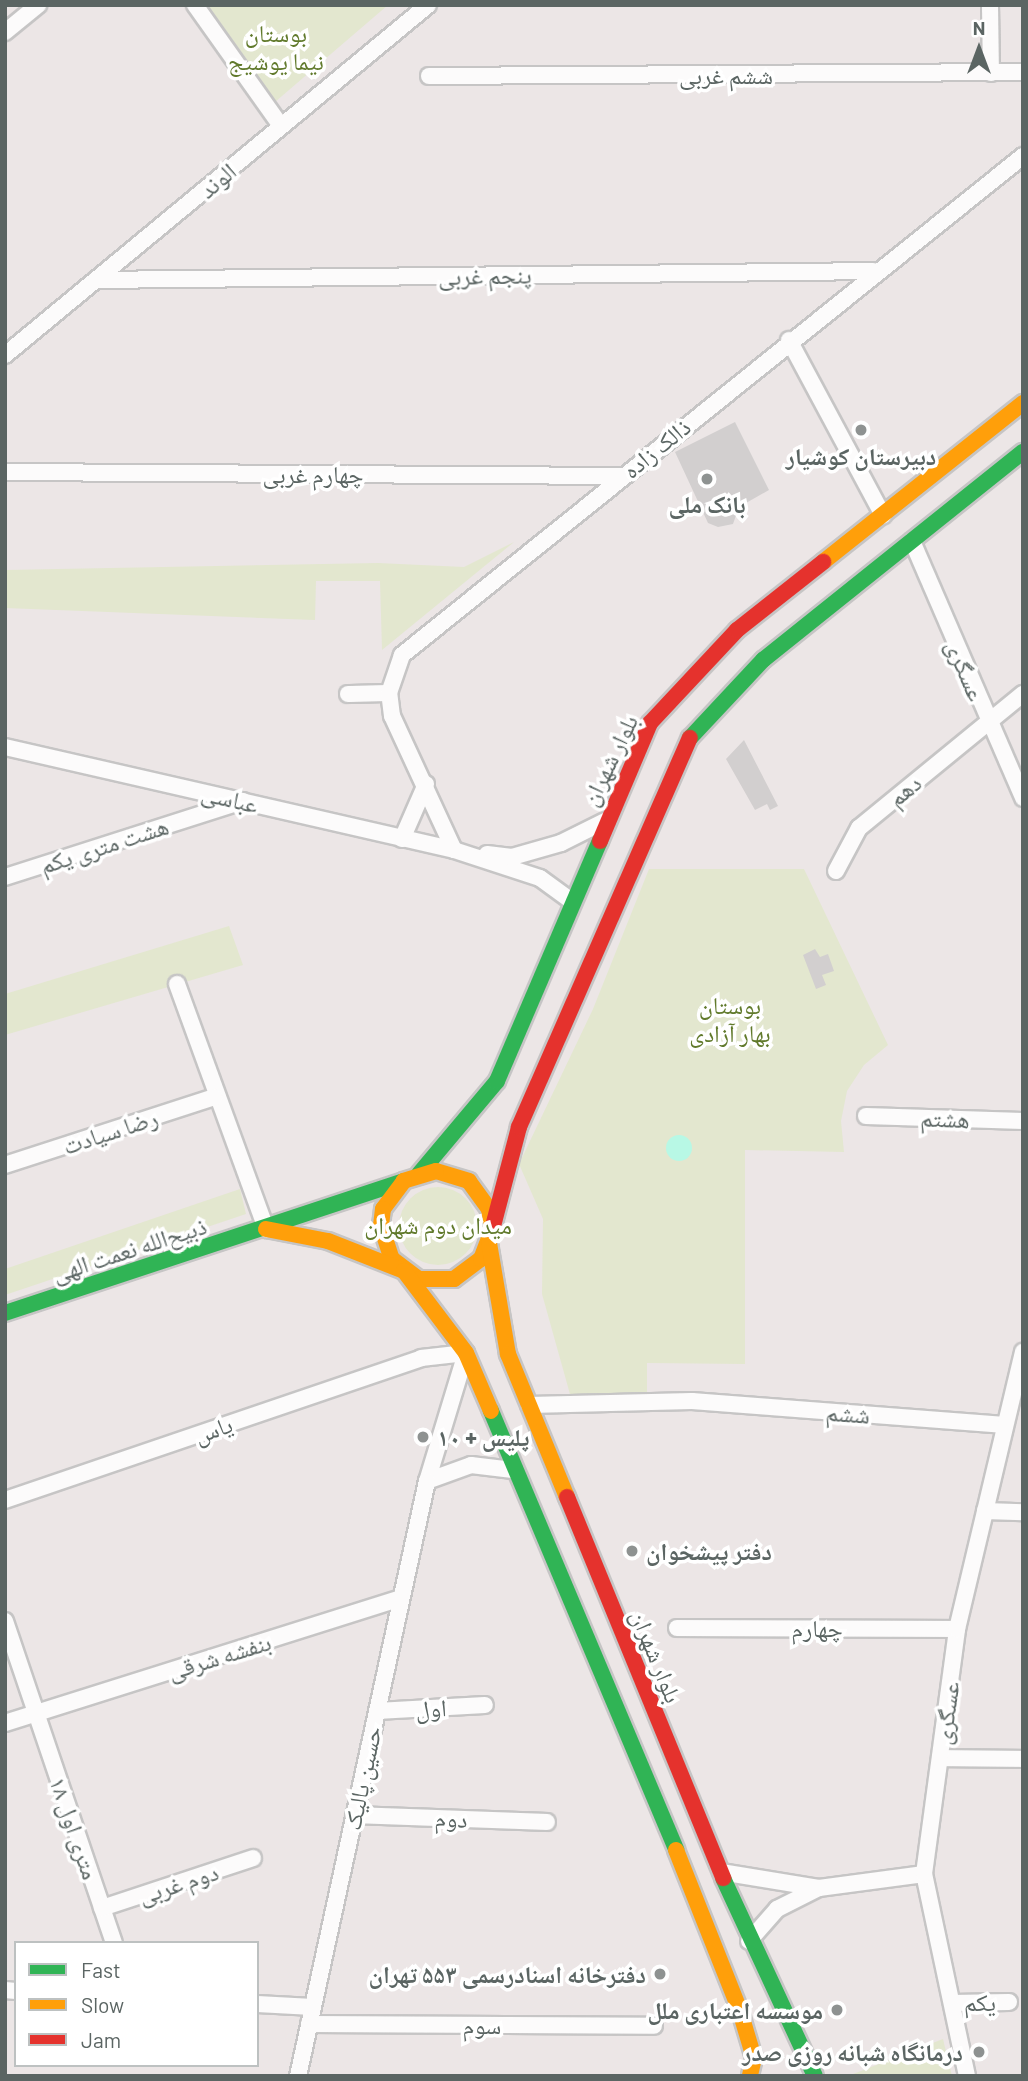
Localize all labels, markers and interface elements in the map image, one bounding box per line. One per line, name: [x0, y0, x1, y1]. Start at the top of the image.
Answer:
north arrow: [944, 14, 1014, 84]
text: N: [973, 16, 985, 39]
park label: بوستان نیما یوشیج: [228, 19, 324, 75]
street label: ششم غربی: [679, 61, 773, 89]
street label: الوند: [192, 156, 242, 204]
street label: پنجم غربی: [438, 260, 532, 290]
street label: ذالک زاده: [616, 412, 696, 484]
marker: دبیرستان کوشیار: [853, 422, 869, 438]
place label: دبیرستان کوشیار: [786, 442, 936, 470]
street label: چهارم غربی: [262, 460, 364, 488]
marker: بانک ملی: [699, 471, 715, 487]
place label: بانک ملی: [668, 490, 746, 518]
street label: عسگری: [940, 635, 992, 705]
street label: بلوار شهران: [575, 710, 643, 810]
street label: دهم: [881, 768, 927, 812]
street label: عباسی: [199, 778, 261, 818]
street label: هشت متری یکم: [36, 811, 172, 879]
park label: بوستان بهار آزادی: [689, 991, 771, 1047]
street label: رضا سیادت: [59, 1102, 161, 1160]
street label: هشتم: [920, 1103, 970, 1133]
street label: ذبیح‌الله نعمت الهی: [48, 1210, 210, 1288]
park label: میدان دوم شهران: [364, 1211, 512, 1239]
street label: ششم: [825, 1397, 871, 1429]
street label: یاس: [190, 1409, 236, 1449]
place label: پلیس + ۱۰: [437, 1423, 529, 1451]
marker: پلیس + ۱۰: [415, 1429, 431, 1445]
place label: دفتر پیشخوان: [646, 1537, 772, 1565]
marker: دفتر پیشخوان: [624, 1543, 640, 1559]
street label: بلوار شهران: [625, 1605, 689, 1707]
street label: چهارم: [791, 1614, 843, 1642]
street label: بنفشه شرقی: [164, 1627, 274, 1685]
street label: عسگری: [927, 1680, 965, 1746]
street label: اول: [414, 1693, 448, 1723]
street label: حسین پالیک: [337, 1724, 387, 1832]
street label: ۱۸ متری اول: [44, 1773, 106, 1883]
street label: دوم: [434, 1803, 468, 1833]
street label: دوم غربی: [134, 1857, 222, 1909]
legend: [14, 1941, 259, 2067]
text: Fast: [81, 1957, 121, 1982]
place label: دفترخانه اسنادرسمی ۵۵۳ تهران: [369, 1960, 646, 1988]
marker: دفترخانه اسنادرسمی ۵۵۳ تهران: [652, 1966, 668, 1982]
street label: یکم: [964, 1988, 996, 2016]
text: Slow: [81, 1992, 124, 2017]
place label: موسسه اعتباری ملل: [647, 1996, 823, 2024]
marker: موسسه اعتباری ملل: [829, 2002, 845, 2018]
street label: سوم: [463, 2011, 501, 2039]
text: Jam: [81, 2027, 121, 2052]
place label: درمانگاه شبانه روزی صدر: [742, 2038, 963, 2066]
marker: درمانگاه شبانه روزی صدر: [969, 2042, 989, 2062]

